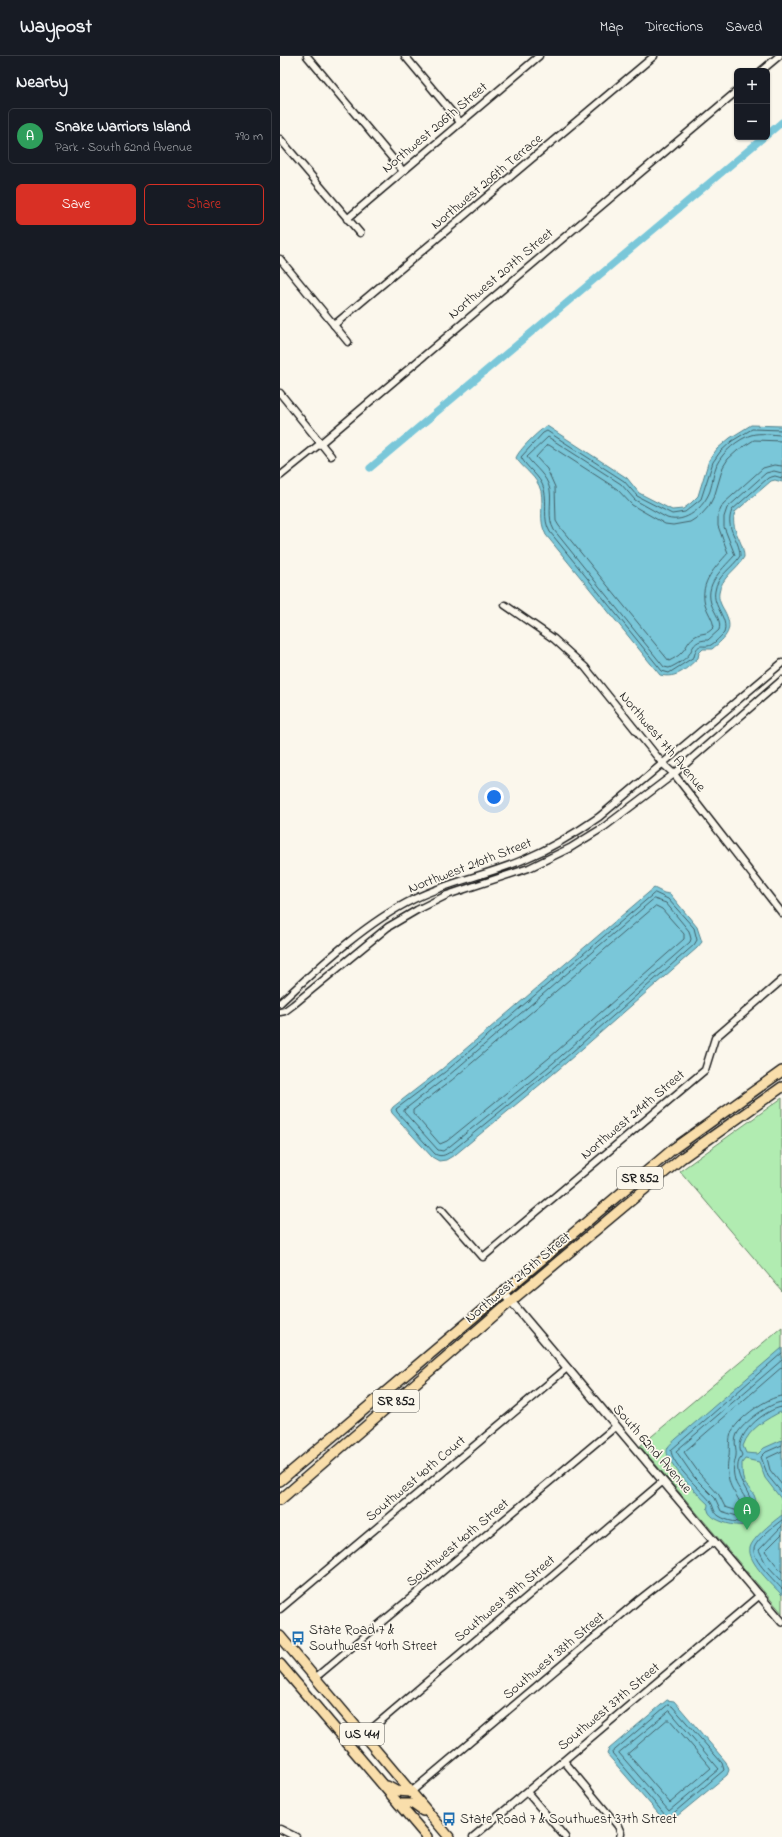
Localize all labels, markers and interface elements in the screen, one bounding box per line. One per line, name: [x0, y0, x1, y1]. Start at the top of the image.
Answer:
text: Waypost: [20, 14, 92, 41]
text: Map: [600, 17, 623, 38]
text: Directions: [645, 17, 703, 38]
text: Saved: [725, 17, 762, 38]
map controls: [734, 68, 770, 140]
button: +: [734, 68, 770, 104]
text: Nearby: [16, 70, 68, 95]
street label: Northwest 206th Street: [377, 77, 493, 179]
button: −: [734, 104, 770, 140]
text: Snake Warriors Island: [55, 116, 190, 138]
text: A: [26, 127, 34, 146]
text: 790 m: [235, 127, 263, 146]
street label: Northwest 206th Terrace: [427, 128, 548, 235]
text: Park · South 62nd Avenue: [55, 138, 192, 157]
button: Save: [16, 184, 136, 225]
button: Share: [144, 184, 264, 225]
street label: Northwest 207th Street: [444, 223, 559, 325]
street label: Northwest 7th Avenue: [614, 687, 711, 797]
your location: [484, 787, 504, 807]
street label: Northwest 210th Street: [405, 833, 535, 899]
street label: Northwest 214th Street: [576, 1065, 690, 1165]
road number: SR 852: [617, 1167, 663, 1189]
street label: Northwest 215th Street: [460, 1227, 576, 1329]
road number: SR 852: [373, 1390, 419, 1412]
street label: South 62nd Avenue: [607, 1400, 697, 1499]
street label: Southwest 40th Court: [361, 1431, 471, 1527]
street label: Southwest 40th Street: [402, 1494, 514, 1592]
pin: A: [734, 1497, 760, 1530]
street label: Southwest 39th Street: [450, 1550, 560, 1648]
street label: Southwest 38th Street: [498, 1607, 610, 1705]
place label: State Road 7 & Southwest 40th Street: [309, 1620, 438, 1657]
bus stop icon: State Road 7 & Southwest 40th Street: [290, 1630, 306, 1646]
street label: Southwest 37th Street: [553, 1658, 665, 1756]
road number: US 441: [340, 1723, 384, 1745]
place label: State Road 7 & Southwest 37th Street: [460, 1809, 677, 1830]
bus stop icon: State Road 7 & Southwest 37th Street: [441, 1811, 457, 1827]

